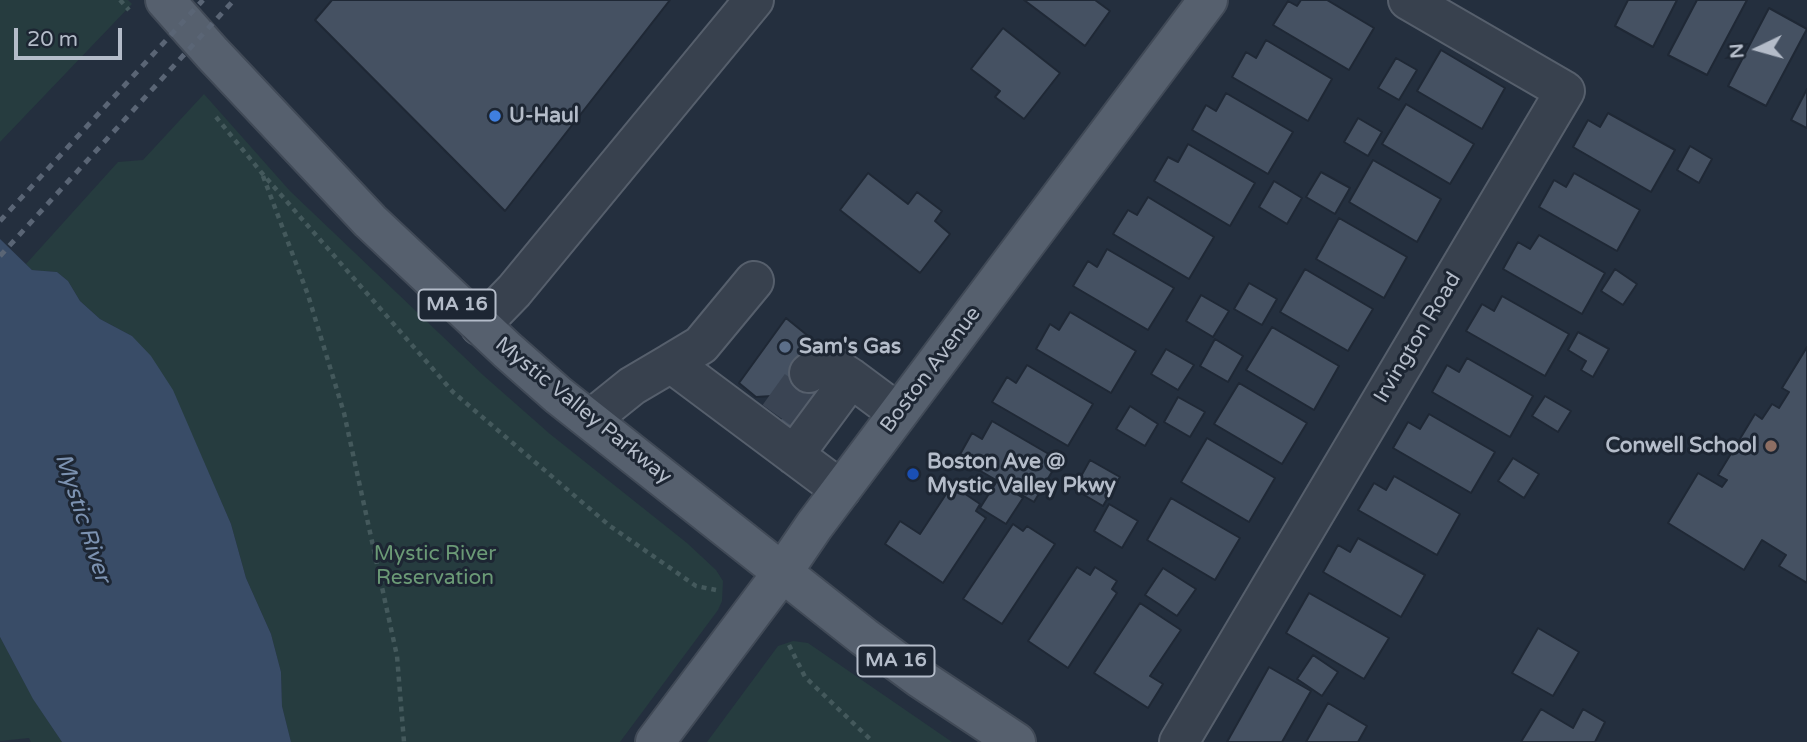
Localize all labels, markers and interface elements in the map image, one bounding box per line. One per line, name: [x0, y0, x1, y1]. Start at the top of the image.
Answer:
scale bar: [18, 14, 126, 58]
north arrow: [1723, 14, 1793, 84]
text: 20 m: [27, 27, 78, 52]
text: N: [1725, 42, 1749, 59]
place label: U-Haul: [509, 103, 579, 129]
marker: U-Haul: [487, 108, 503, 124]
street label: Irvington Road: [1369, 268, 1467, 408]
road number: MA 16: [419, 290, 496, 320]
street label: Boston Avenue: [875, 302, 987, 438]
street label: Mystic Valley Parkway: [490, 332, 676, 490]
place label: Sam's Gas: [799, 334, 901, 360]
marker: Sam's Gas: [777, 339, 793, 355]
place label: Conwell School: [1605, 433, 1757, 459]
marker: Conwell School: [1763, 438, 1779, 454]
place label: Boston Ave @ Mystic Valley Pkwy: [927, 449, 1116, 499]
water label: Mystic River: [48, 450, 116, 586]
marker: Boston Ave @ Mystic Valley Pkwy: [905, 466, 921, 482]
park label: Mystic River Reservation: [374, 541, 496, 591]
road number: MA 16: [858, 646, 934, 676]

